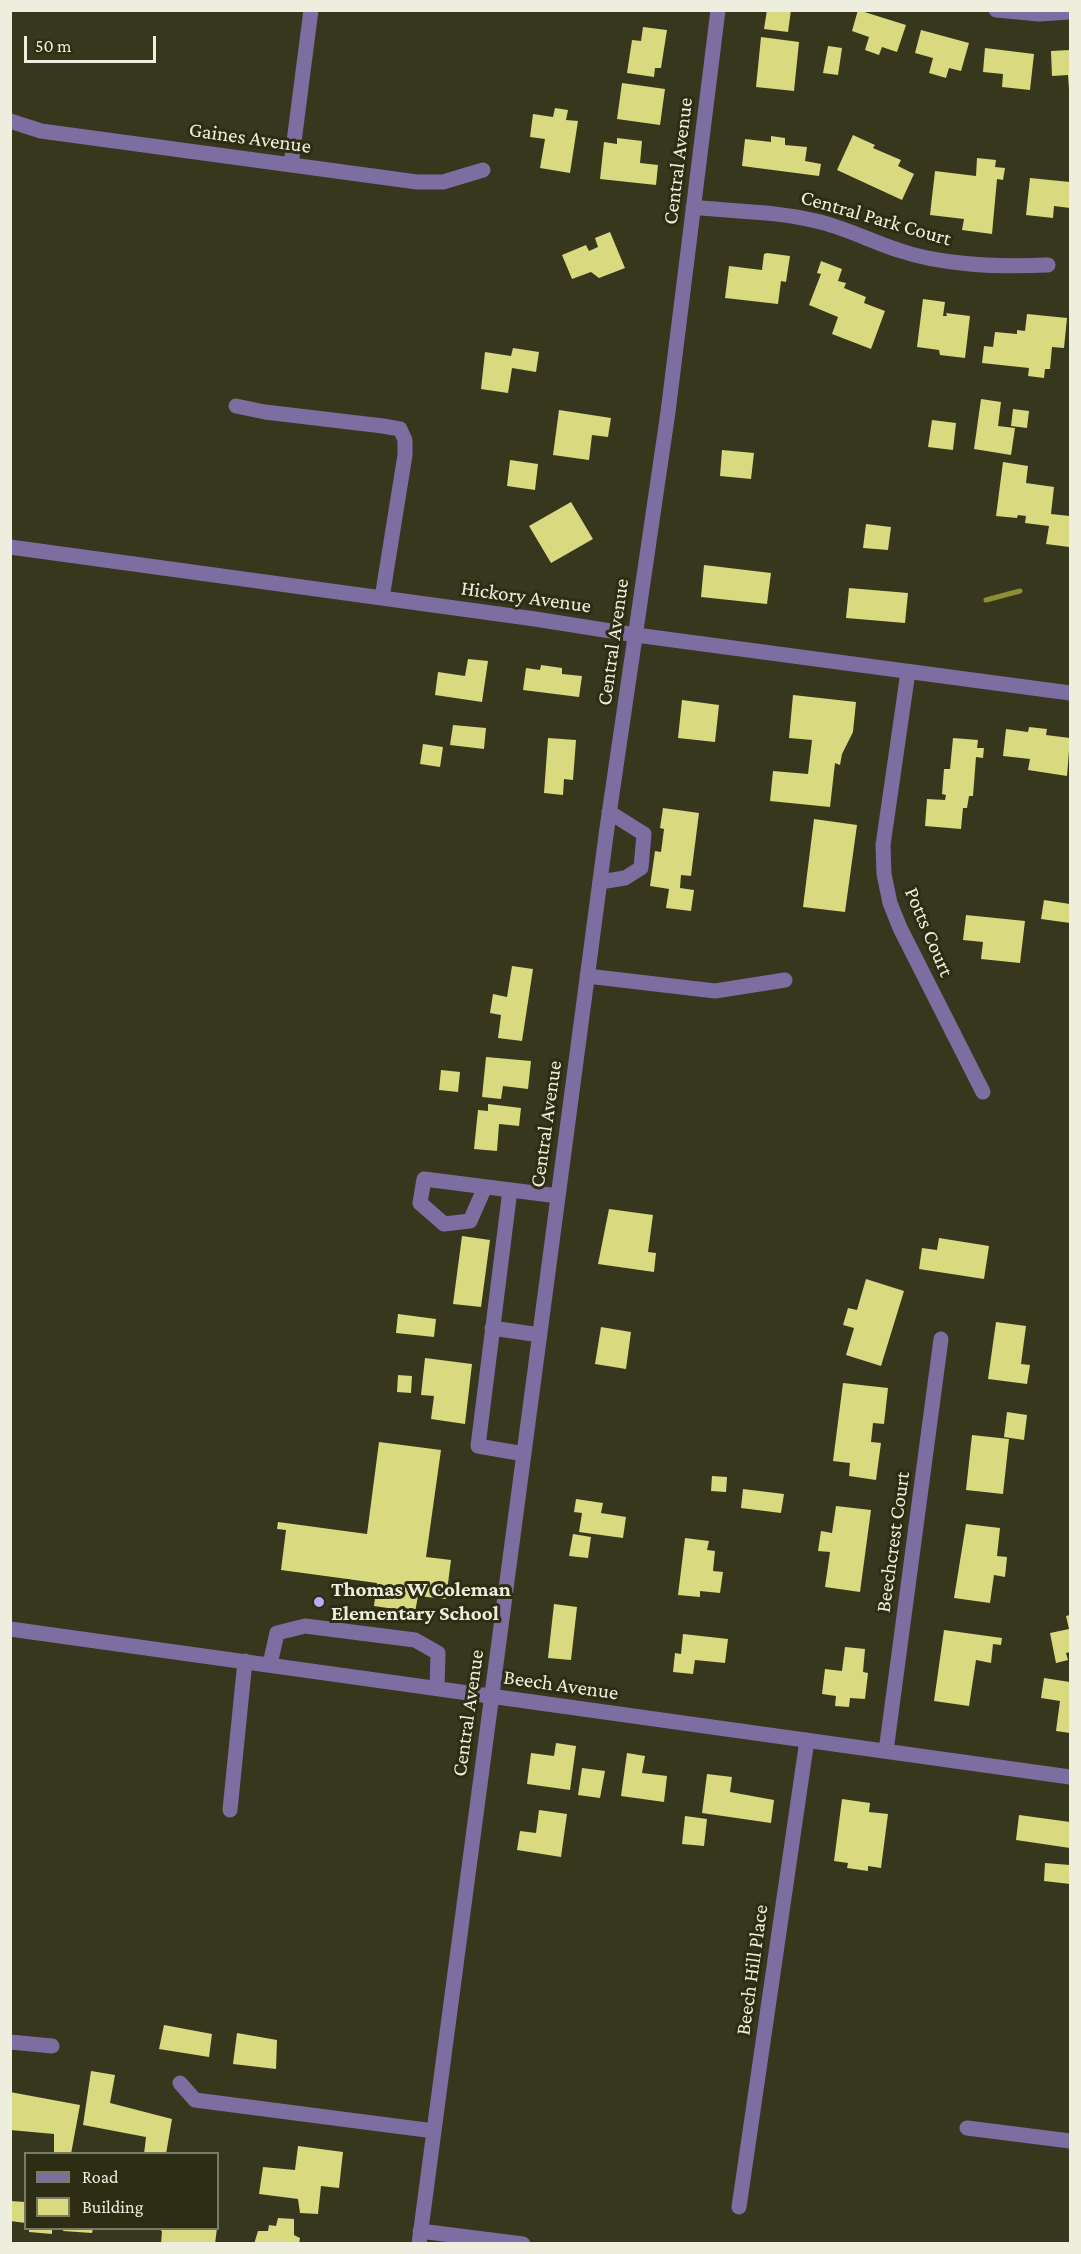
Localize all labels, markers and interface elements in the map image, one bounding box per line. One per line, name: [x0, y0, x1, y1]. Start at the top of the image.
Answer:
scale bar: [27, 24, 159, 62]
text: 50 m: [35, 36, 72, 56]
street label: Central Avenue: [658, 96, 698, 226]
street label: Gaines Avenue: [187, 117, 313, 159]
street label: Central Park Court: [798, 184, 954, 252]
street label: Hickory Avenue: [459, 575, 593, 619]
street label: Central Avenue: [592, 577, 634, 707]
street label: Potts Court: [899, 883, 959, 981]
street label: Central Avenue: [525, 1059, 567, 1189]
street label: Beechcrest Court: [871, 1470, 915, 1614]
place label: Thomas W Coleman Elementary School: [331, 1577, 511, 1627]
marker: Thomas W Coleman Elementary School: [312, 1595, 326, 1609]
street label: Central Avenue: [447, 1648, 489, 1778]
street label: Beech Avenue: [502, 1664, 620, 1706]
street label: Beech Hill Place: [730, 1903, 774, 2037]
legend: [24, 2152, 219, 2230]
text: Road: [82, 2167, 119, 2187]
text: Building: [82, 2197, 143, 2217]

